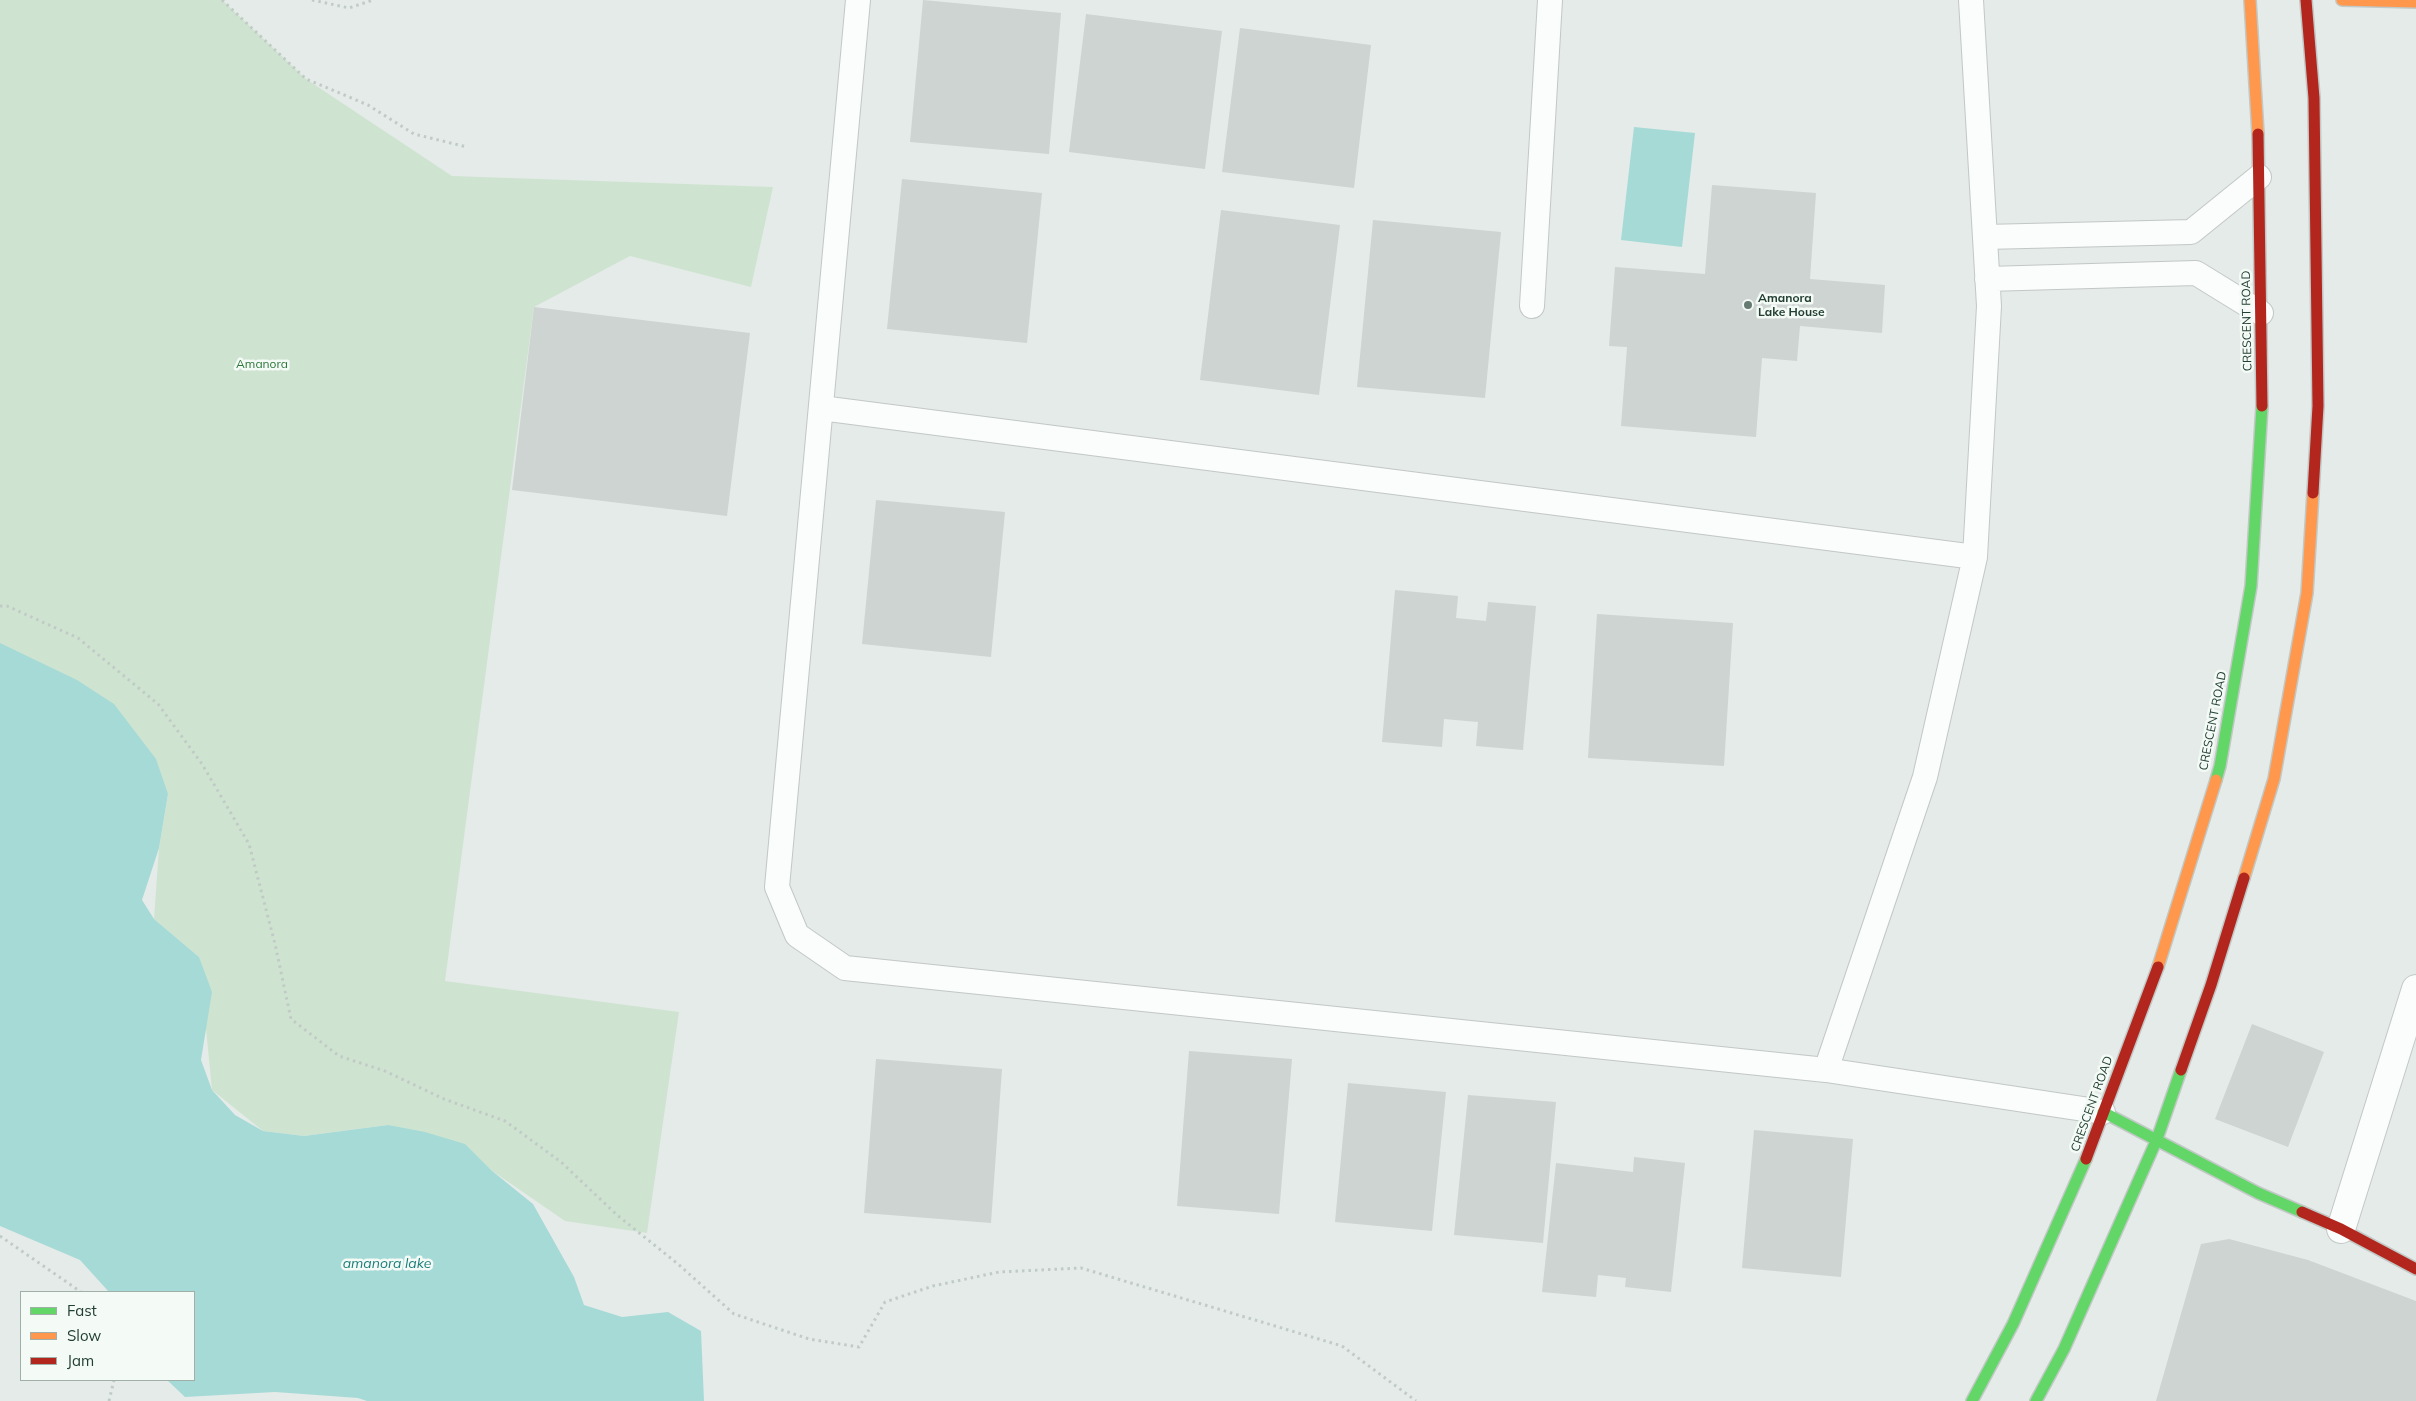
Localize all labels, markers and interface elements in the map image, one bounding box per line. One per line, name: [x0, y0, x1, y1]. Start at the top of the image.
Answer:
street label: CRESCENT ROAD: [2239, 271, 2255, 371]
place label: Amanora Lake House: [1758, 291, 1825, 319]
marker: Amanora Lake House: [1742, 299, 1754, 311]
park label: Amanora: [236, 357, 288, 371]
street label: CRESCENT ROAD: [2196, 670, 2230, 772]
street label: CRESCENT ROAD: [2068, 1054, 2116, 1154]
water label: amanora lake: [343, 1256, 431, 1272]
legend: [20, 1291, 195, 1381]
text: Fast: [67, 1301, 97, 1320]
text: Slow: [67, 1326, 101, 1345]
text: Jam: [67, 1351, 94, 1370]

